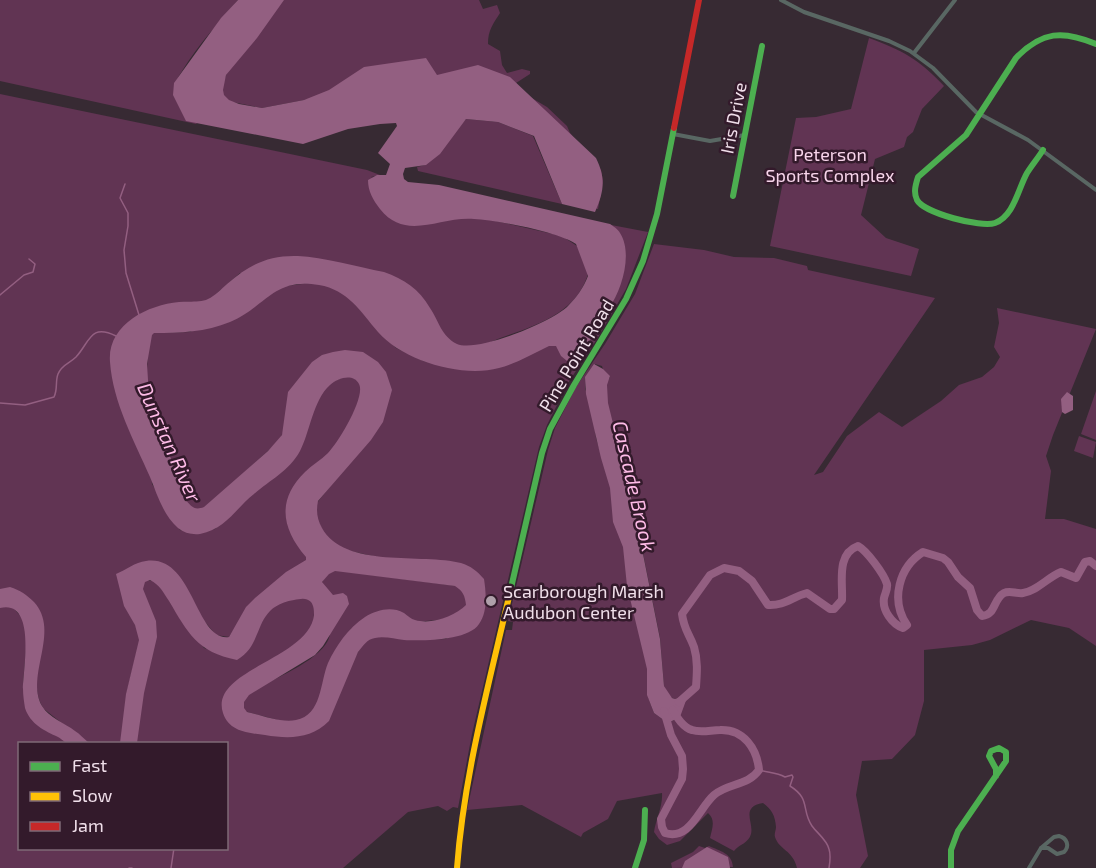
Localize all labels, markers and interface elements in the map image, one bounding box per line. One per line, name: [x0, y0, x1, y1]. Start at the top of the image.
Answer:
street label: Iris Drive: [715, 80, 751, 156]
park label: Peterson Sports Complex: [765, 143, 895, 186]
street label: Pine Point Road: [534, 295, 618, 415]
water label: Dunstan River: [133, 379, 207, 506]
water label: Cascade Brook: [608, 418, 662, 554]
place label: Scarborough Marsh Audubon Center: [503, 580, 664, 623]
marker: Scarborough Marsh Audubon Center: [484, 594, 498, 608]
legend: [18, 742, 228, 850]
text: Fast: [72, 754, 107, 776]
text: Slow: [72, 784, 113, 806]
text: Jam: [72, 814, 104, 836]

